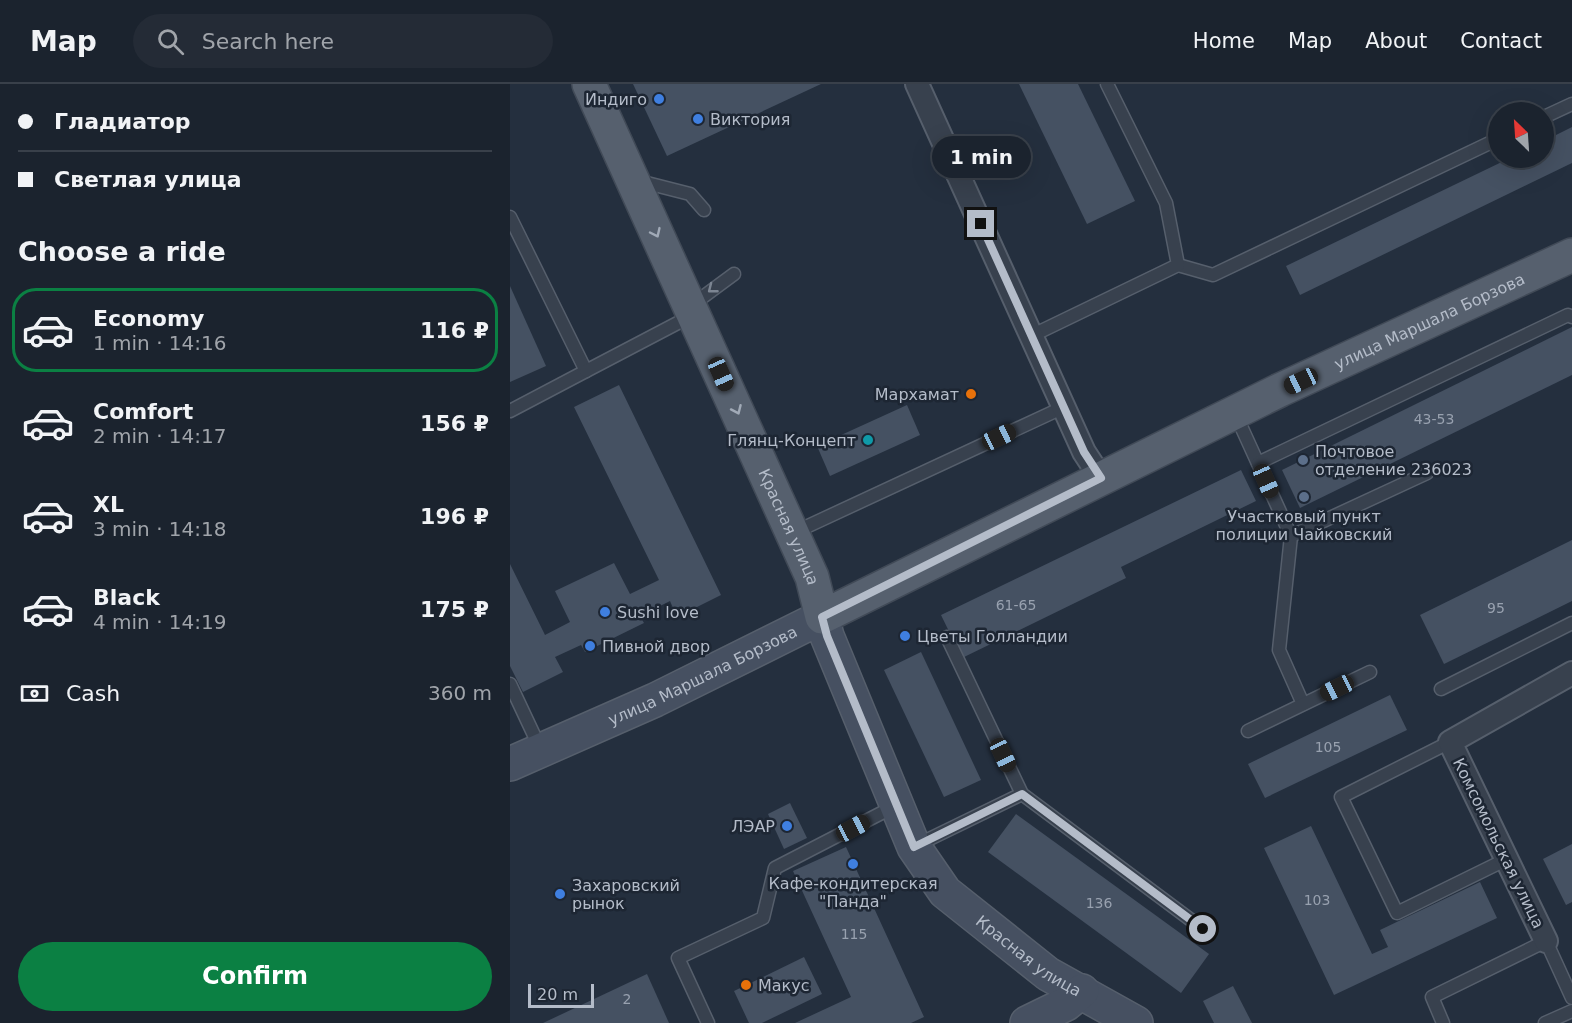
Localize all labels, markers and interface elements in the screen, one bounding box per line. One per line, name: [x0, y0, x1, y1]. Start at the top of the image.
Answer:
search box: [133, 14, 553, 68]
text: Map: [30, 25, 97, 58]
icon: search: [154, 25, 187, 58]
text: Search here: [202, 29, 334, 54]
text: Home: [1193, 29, 1255, 53]
text: Map: [1288, 29, 1332, 53]
text: About: [1365, 29, 1427, 53]
text: Contact: [1460, 29, 1542, 53]
place label: Индиго: [585, 90, 647, 109]
marker: Индиго: [652, 92, 666, 106]
north arrow: [1488, 102, 1554, 168]
map controls: [1488, 102, 1554, 168]
text: Гладиатор: [54, 109, 191, 134]
place label: Виктория: [710, 110, 790, 129]
marker: Виктория: [691, 112, 705, 126]
callout: 1 min: [932, 137, 1030, 179]
text: 1 min: [950, 145, 1013, 169]
text: Светлая улица: [54, 167, 242, 192]
route end: [967, 210, 994, 237]
one-way arrow: [649, 226, 661, 237]
text: Choose a ride: [18, 236, 226, 267]
street label: улица Маршала Борзова: [1331, 269, 1528, 374]
one-way arrow: [708, 282, 719, 293]
icon: car: [21, 303, 75, 357]
text: Economy: [93, 306, 204, 331]
text: 116 ₽: [420, 318, 489, 343]
text: 1 min · 14:16: [93, 331, 227, 355]
car: [705, 354, 737, 394]
car: [1281, 365, 1321, 397]
place label: Мархамат: [875, 385, 959, 404]
marker: Мархамат: [964, 387, 978, 401]
icon: car: [21, 396, 75, 450]
text: Comfort: [93, 399, 193, 424]
one-way arrow: [730, 404, 742, 415]
text: 156 ₽: [420, 411, 489, 436]
house number: 43-53: [1414, 411, 1454, 427]
car: [979, 421, 1019, 453]
text: 2 min · 14:17: [93, 424, 227, 448]
place label: Глянц-Концепт: [727, 431, 856, 450]
marker: Глянц-Концепт: [861, 433, 875, 447]
place label: Почтовое отделение 236023: [1315, 442, 1472, 479]
marker: Почтовое отделение 236023: [1296, 453, 1310, 467]
car: [1250, 461, 1282, 501]
street label: Красная улица: [754, 466, 823, 587]
icon: car: [21, 489, 75, 543]
marker: Участковый пункт полиции Чайковский: [1297, 490, 1311, 504]
text: XL: [93, 492, 124, 517]
text: 196 ₽: [420, 504, 489, 529]
place label: Участковый пункт полиции Чайковский: [1216, 507, 1392, 544]
text: 3 min · 14:18: [93, 517, 227, 541]
icon: car: [21, 582, 75, 636]
text: Black: [93, 585, 160, 610]
text: 175 ₽: [420, 597, 489, 622]
house number: 61-65: [996, 597, 1036, 613]
house number: 95: [1487, 600, 1505, 616]
place label: Sushi love: [617, 603, 699, 622]
marker: Sushi love: [598, 605, 612, 619]
text: 4 min · 14:19: [93, 610, 227, 634]
street label: улица Маршала Борзова: [605, 622, 800, 729]
place label: Цветы Голландии: [917, 627, 1068, 646]
marker: Цветы Голландии: [898, 629, 912, 643]
place label: Пивной двор: [602, 637, 710, 656]
marker: Пивной двор: [583, 639, 597, 653]
car: [1317, 672, 1357, 704]
icon: cash: [18, 677, 51, 710]
text: Cash: [66, 681, 120, 706]
text: 360 m: [428, 681, 492, 705]
car: [987, 735, 1019, 775]
house number: 105: [1315, 739, 1341, 755]
street label: Комсомольская улица: [1449, 755, 1548, 931]
car: [833, 812, 873, 844]
place label: ЛЭАР: [731, 817, 775, 836]
marker: ЛЭАР: [780, 819, 794, 833]
marker: Кафе-кондитерская "Панда": [846, 857, 860, 871]
place label: Кафе-кондитерская "Панда": [768, 874, 938, 911]
place label: Захаровский рынок: [572, 876, 680, 913]
marker: Захаровский рынок: [553, 887, 567, 901]
house number: 103: [1304, 892, 1330, 908]
house number: 136: [1086, 895, 1112, 911]
street label: Красная улица: [972, 911, 1085, 1001]
route start: [1189, 915, 1216, 942]
house number: 115: [841, 926, 867, 942]
button: Confirm: [18, 942, 492, 1011]
place label: Макус: [758, 976, 810, 995]
marker: Макус: [739, 978, 753, 992]
scale bar: [528, 981, 594, 1008]
text: 20 m: [537, 985, 578, 1004]
house number: 2: [623, 991, 631, 1007]

